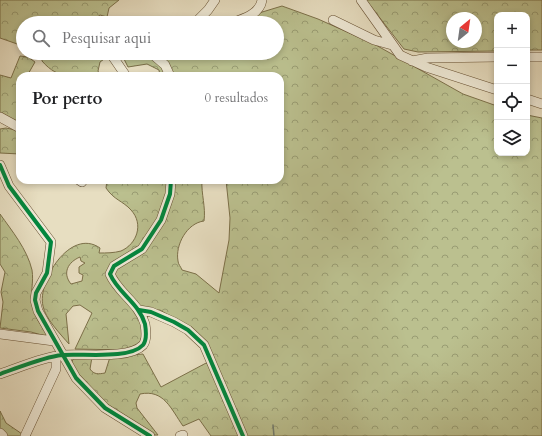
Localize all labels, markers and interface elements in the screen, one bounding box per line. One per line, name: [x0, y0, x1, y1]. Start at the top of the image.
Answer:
north arrow: [446, 12, 482, 48]
map controls: [494, 12, 530, 156]
button: +: [494, 12, 530, 48]
search box: [16, 16, 284, 60]
icon: search: [30, 27, 52, 49]
text: Pesquisar aqui: [62, 28, 151, 48]
button: −: [494, 48, 530, 84]
button: locate: [494, 84, 530, 120]
text: Por perto: [32, 87, 102, 110]
text: 0 resultados: [204, 89, 268, 107]
button: layers: [494, 120, 530, 156]

